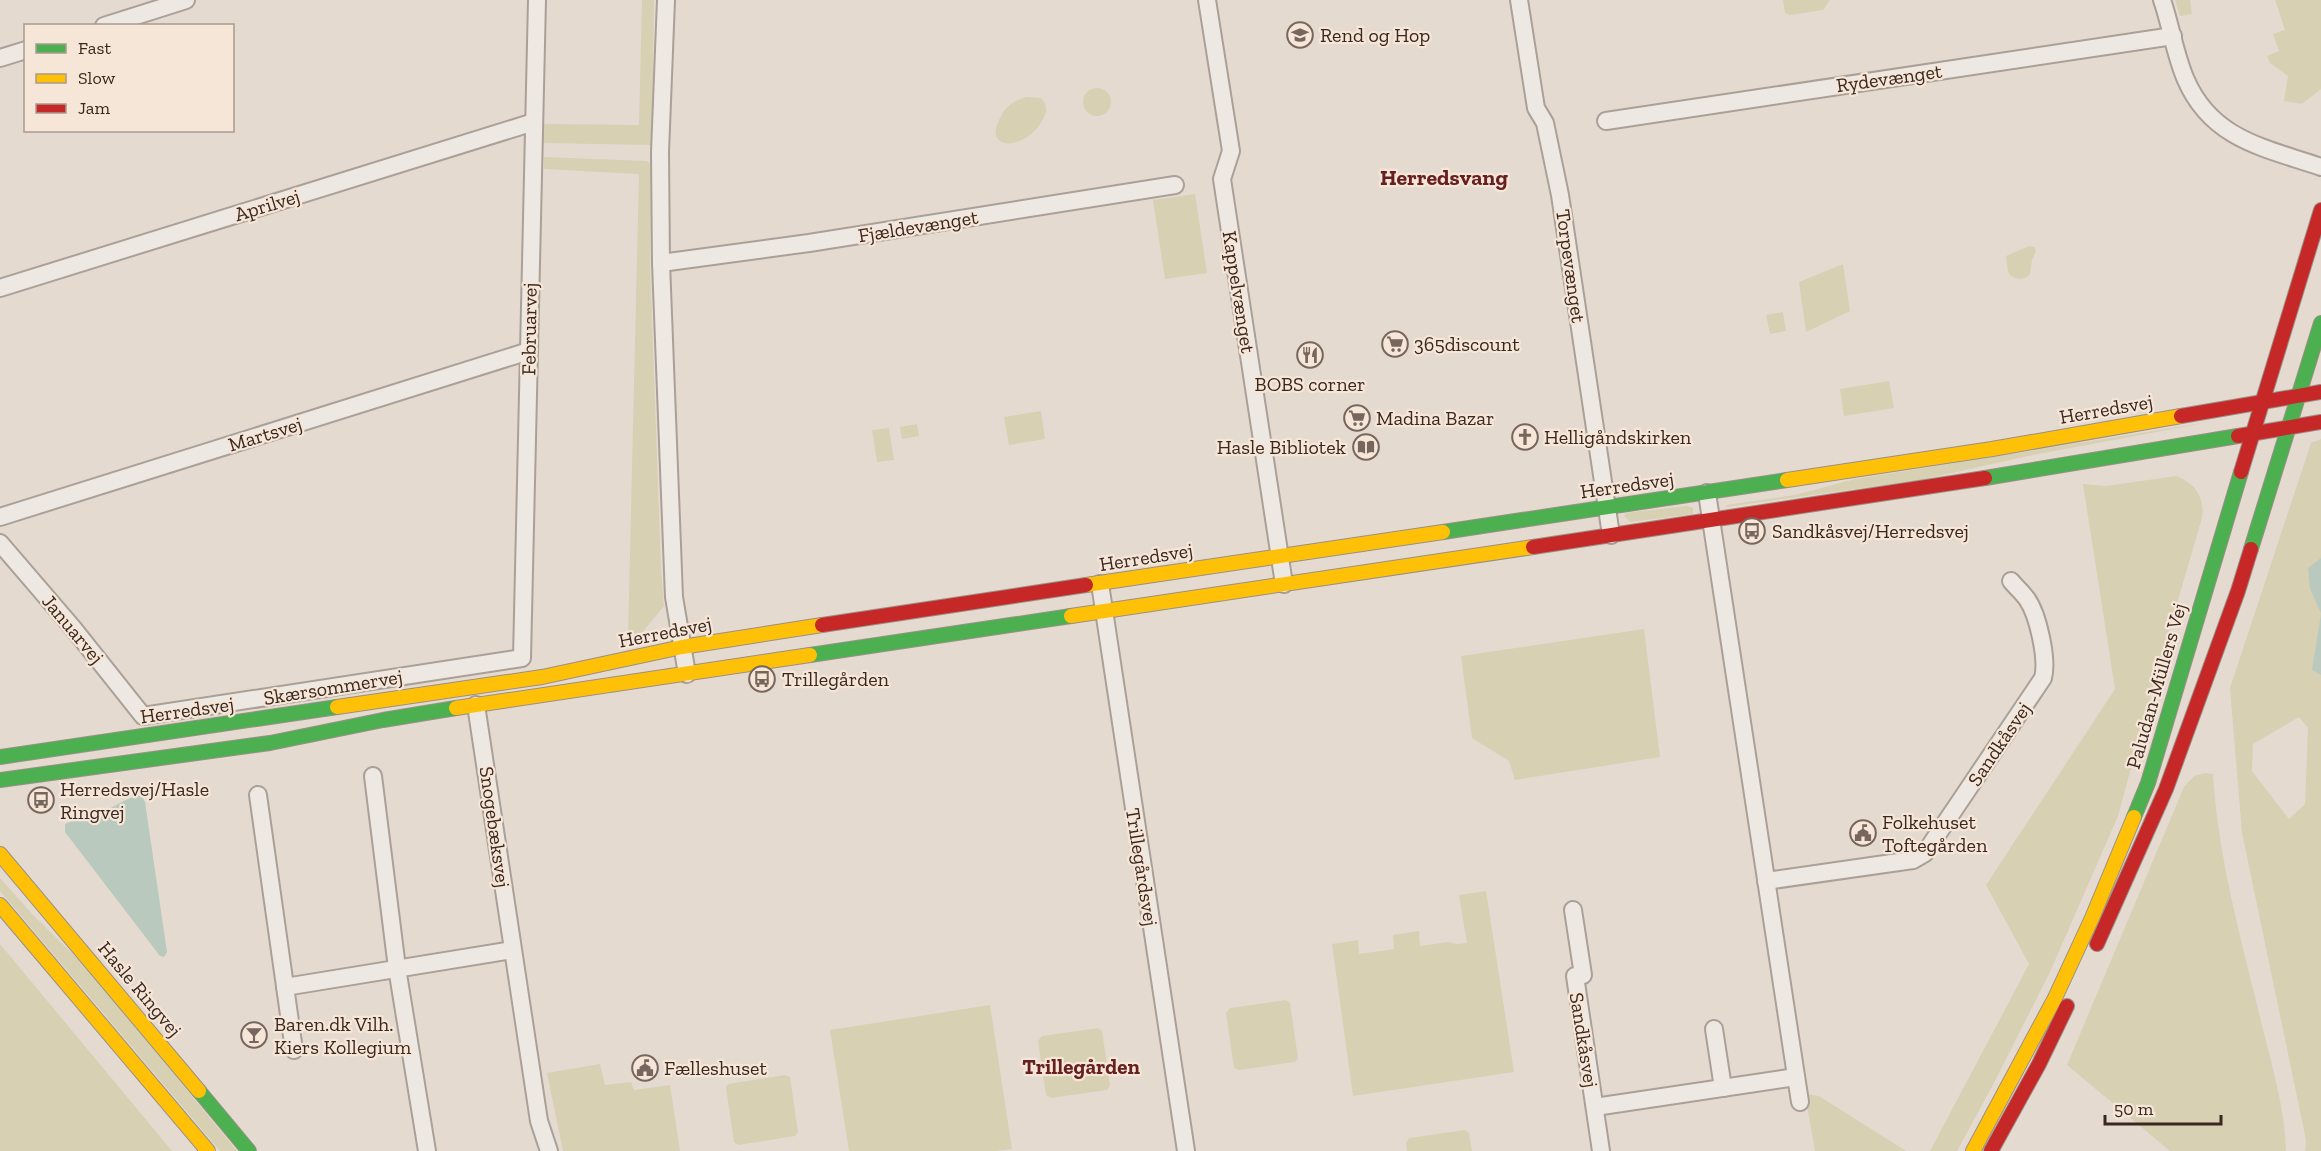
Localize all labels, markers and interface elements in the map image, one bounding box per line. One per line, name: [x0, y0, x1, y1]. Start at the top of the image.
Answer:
school or university icon: Rend og Hop: [1285, 20, 1315, 50]
place label: Rend og Hop: [1320, 23, 1430, 47]
legend: [24, 24, 234, 132]
text: Fast: [78, 37, 111, 59]
street label: Rydevænget: [1835, 59, 1944, 97]
text: Slow: [78, 67, 115, 89]
text: Jam: [78, 97, 110, 119]
district label: Herredsvang: [1380, 164, 1508, 191]
street label: Aprilvej: [231, 184, 303, 226]
street label: Fjældevænget: [856, 205, 980, 247]
street label: Torpevænget: [1551, 208, 1591, 325]
street label: Kappelvænget: [1217, 229, 1261, 355]
street label: Februarvej: [516, 282, 542, 376]
supermarket icon: 365discount: [1380, 329, 1410, 359]
place label: 365discount: [1414, 332, 1520, 356]
restaurant icon: BOBS corner: [1295, 340, 1325, 370]
place label: BOBS corner: [1255, 372, 1365, 396]
street label: Herredsvej: [2057, 389, 2155, 429]
supermarket icon: Madina Bazar: [1342, 403, 1372, 433]
place label: Madina Bazar: [1376, 406, 1494, 430]
street label: Martsvej: [225, 411, 305, 457]
church icon: Helligåndskirken: [1510, 422, 1540, 452]
place label: Helligåndskirken: [1544, 425, 1692, 449]
library icon: Hasle Bibliotek: [1351, 432, 1381, 462]
place label: Hasle Bibliotek: [1217, 435, 1347, 459]
street label: Herredsvej: [1579, 467, 1675, 503]
bus stop icon: Sandkåsvej/Herredsvej: [1737, 516, 1767, 546]
place label: Sandkåsvej/Herredsvej: [1772, 519, 1969, 543]
street label: Herredsvej: [1098, 538, 1194, 576]
street label: Januarvej: [37, 589, 109, 669]
street label: Paludan-Müllers Vej: [2121, 600, 2191, 772]
street label: Herredsvej: [616, 611, 714, 653]
street label: Skærsommervej: [262, 664, 404, 710]
bus stop icon: Trillegården: [747, 664, 777, 694]
place label: Trillegården: [782, 667, 890, 691]
street label: Herredsvej: [139, 692, 235, 728]
street label: Sandkåsvej: [1962, 698, 2036, 790]
street label: Snogebæksvej: [475, 765, 515, 889]
place label: Herredsvej/Hasle Ringvej: [60, 777, 209, 824]
bus stop icon: Herredsvej/Hasle Ringvej: [26, 785, 56, 815]
street label: Trillegårdsvej: [1121, 806, 1163, 928]
place label: Folkehuset Toftegården: [1882, 810, 1988, 857]
public building icon: Folkehuset Toftegården: [1848, 818, 1878, 848]
street label: Hasle Ringvej: [93, 936, 187, 1042]
street label: Sandkåsvej: [1565, 991, 1603, 1089]
place label: Baren.dk Vilh. Kiers Kollegium: [274, 1012, 412, 1059]
bar icon: Baren.dk Vilh. Kiers Kollegium: [239, 1020, 269, 1050]
public building icon: Fælleshuset: [630, 1053, 660, 1083]
district label: Trillegården: [1022, 1054, 1140, 1079]
place label: Fælleshuset: [664, 1056, 767, 1080]
scale bar: [2105, 1088, 2220, 1126]
text: 50 m: [2114, 1098, 2154, 1120]

